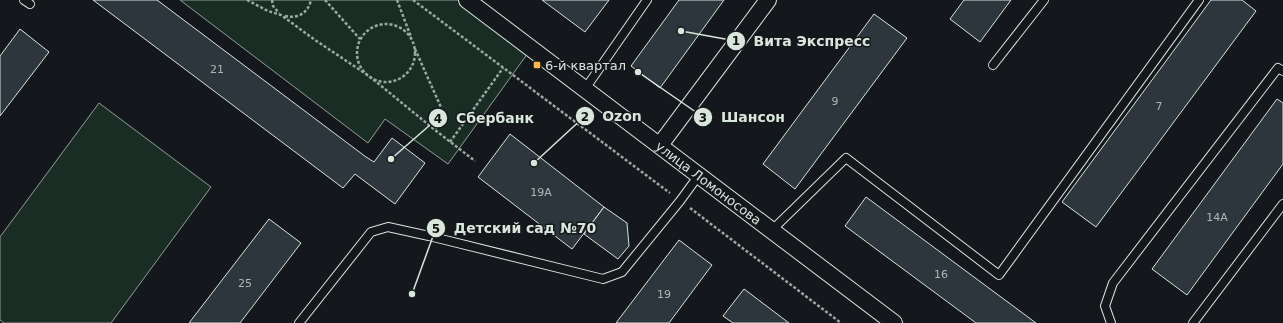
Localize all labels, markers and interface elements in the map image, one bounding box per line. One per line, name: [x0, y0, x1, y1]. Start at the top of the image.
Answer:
callout: Вита Экспресс: [726, 28, 878, 54]
text: Вита Экспресс: [754, 33, 870, 49]
text: 1: [732, 34, 740, 48]
place label: 6-й квартал: [545, 58, 626, 73]
marker: 6-й квартал: [532, 60, 542, 70]
house number: 21: [210, 63, 224, 76]
house number: 9: [832, 95, 839, 108]
house number: 7: [1156, 100, 1163, 113]
callout: Ozon: [575, 103, 650, 129]
callout: Шансон: [693, 104, 793, 130]
callout: Сбербанк: [428, 105, 542, 131]
text: Ozon: [602, 108, 642, 124]
text: Шансон: [721, 109, 785, 125]
text: Сбербанк: [456, 110, 534, 126]
text: 2: [581, 110, 589, 124]
text: 3: [699, 111, 707, 125]
text: 4: [434, 112, 442, 126]
street label: улица Ломоносова: [653, 138, 764, 227]
house number: 19А: [530, 186, 552, 199]
house number: 14А: [1206, 211, 1228, 224]
callout: Детский сад №70: [426, 215, 604, 241]
text: Детский сад №70: [454, 220, 597, 236]
text: 5: [432, 222, 440, 236]
house number: 16: [934, 268, 948, 281]
house number: 25: [238, 277, 252, 290]
house number: 19: [657, 288, 671, 301]

